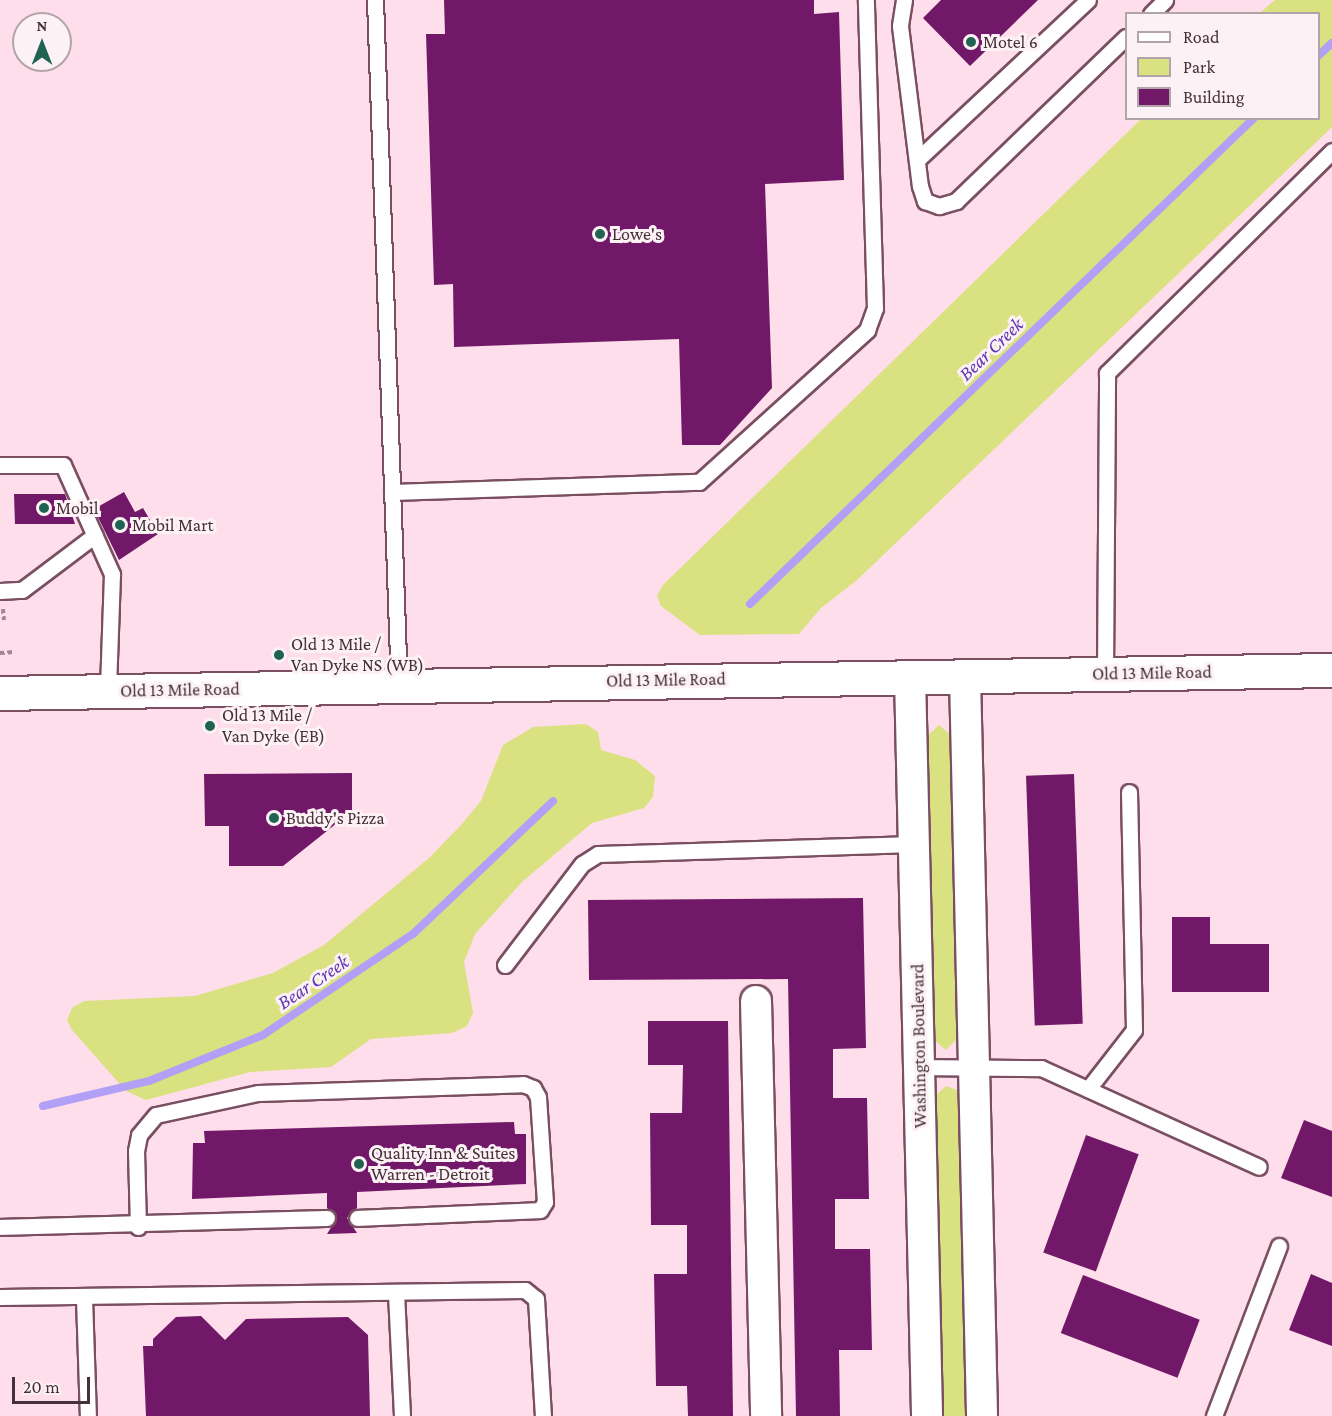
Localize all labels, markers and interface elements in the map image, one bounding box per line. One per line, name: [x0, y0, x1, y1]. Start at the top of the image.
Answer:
north arrow: [12, 12, 72, 72]
legend: [1125, 12, 1320, 120]
text: N: [37, 17, 47, 34]
text: Road: [1183, 27, 1220, 47]
place label: Motel 6: [983, 31, 1038, 53]
marker: Motel 6: [964, 35, 978, 49]
text: Park: [1183, 57, 1215, 77]
text: Building: [1183, 87, 1244, 107]
place label: Lowe's: [612, 223, 662, 245]
marker: Lowe's: [593, 227, 607, 241]
water label: Bear Creek: [954, 312, 1028, 386]
place label: Mobil: [56, 497, 99, 519]
marker: Mobil: [37, 501, 51, 515]
place label: Mobil Mart: [132, 514, 214, 536]
marker: Mobil Mart: [113, 518, 127, 532]
place label: Old 13 Mile / Van Dyke NS (WB): [291, 634, 424, 676]
marker: Old 13 Mile / Van Dyke NS (WB): [272, 648, 286, 662]
street label: Old 13 Mile Road: [1092, 661, 1212, 685]
street label: Old 13 Mile Road: [606, 668, 726, 692]
street label: Old 13 Mile Road: [120, 678, 240, 702]
place label: Old 13 Mile / Van Dyke (EB): [222, 705, 325, 748]
marker: Old 13 Mile / Van Dyke (EB): [203, 719, 217, 733]
place label: Buddy's Pizza: [286, 807, 385, 829]
marker: Buddy's Pizza: [267, 811, 281, 825]
water label: Bear Creek: [273, 949, 353, 1015]
street label: Washington Boulevard: [907, 964, 931, 1128]
place label: Quality Inn & Suites Warren - Detroit: [371, 1143, 515, 1186]
marker: Quality Inn & Suites Warren - Detroit: [352, 1157, 366, 1171]
scale bar: [15, 1365, 93, 1403]
text: 20 m: [23, 1377, 60, 1397]

